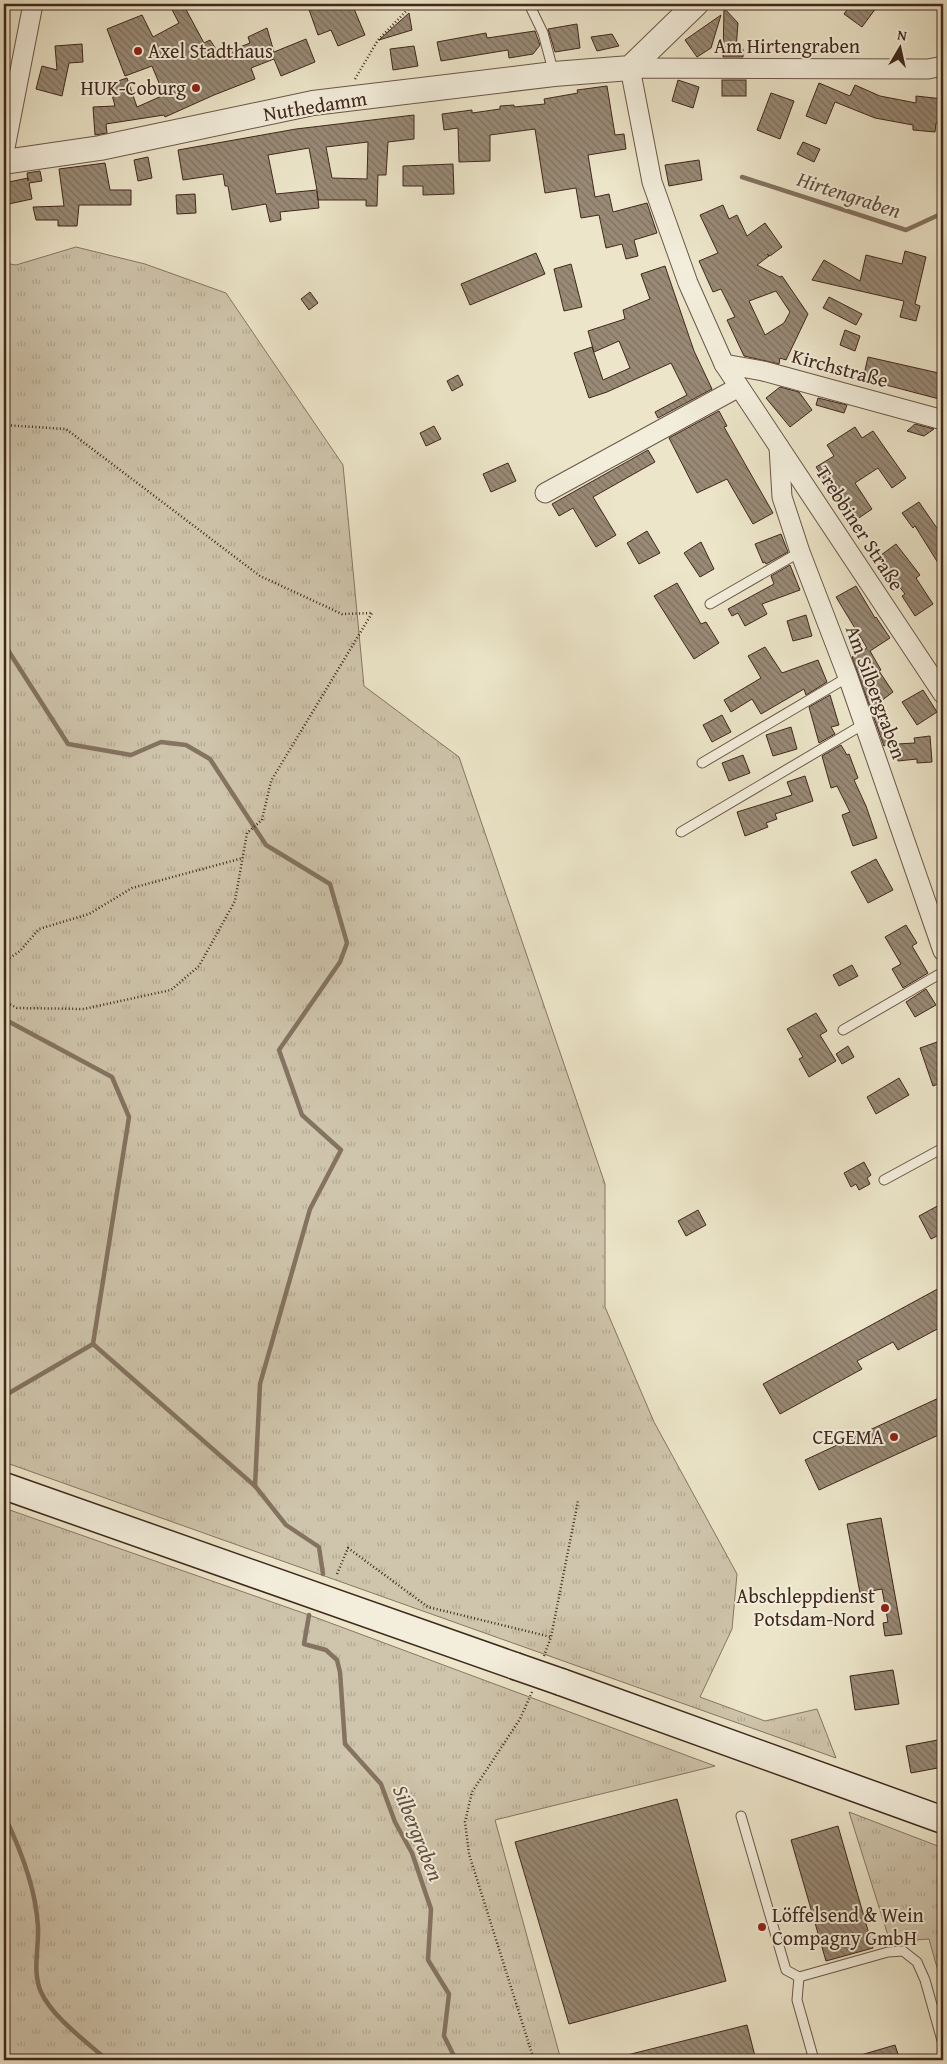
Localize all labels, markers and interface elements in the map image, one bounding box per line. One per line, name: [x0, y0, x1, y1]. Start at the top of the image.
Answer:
north arrow: [874, 22, 924, 72]
text: N: [896, 25, 909, 46]
street label: Am Hirtengraben: [714, 31, 860, 60]
place label: Axel Stadthaus: [148, 36, 273, 65]
marker: Axel Stadthaus: [132, 45, 144, 57]
place label: HUK-Coburg: [80, 73, 186, 102]
marker: HUK-Coburg: [190, 82, 202, 94]
street label: Nuthedamm: [261, 83, 369, 128]
water label: Hirtengraben: [792, 163, 905, 226]
street label: Kirchstraße: [789, 341, 892, 394]
street label: Trebbiner Straße: [809, 460, 912, 596]
street label: Am Silbergraben: [839, 621, 914, 763]
place label: CEGEMA: [813, 1422, 884, 1451]
marker: CEGEMA: [888, 1431, 900, 1443]
place label: Abschleppdienst Potsdam-Nord: [736, 1581, 875, 1633]
marker: Abschleppdienst Potsdam-Nord: [879, 1602, 891, 1614]
water label: Silbergraben: [385, 1780, 452, 1886]
place label: Löffelsend & Wein Compagny GmbH: [772, 1900, 924, 1952]
marker: Löffelsend & Wein Compagny GmbH: [756, 1921, 768, 1933]

